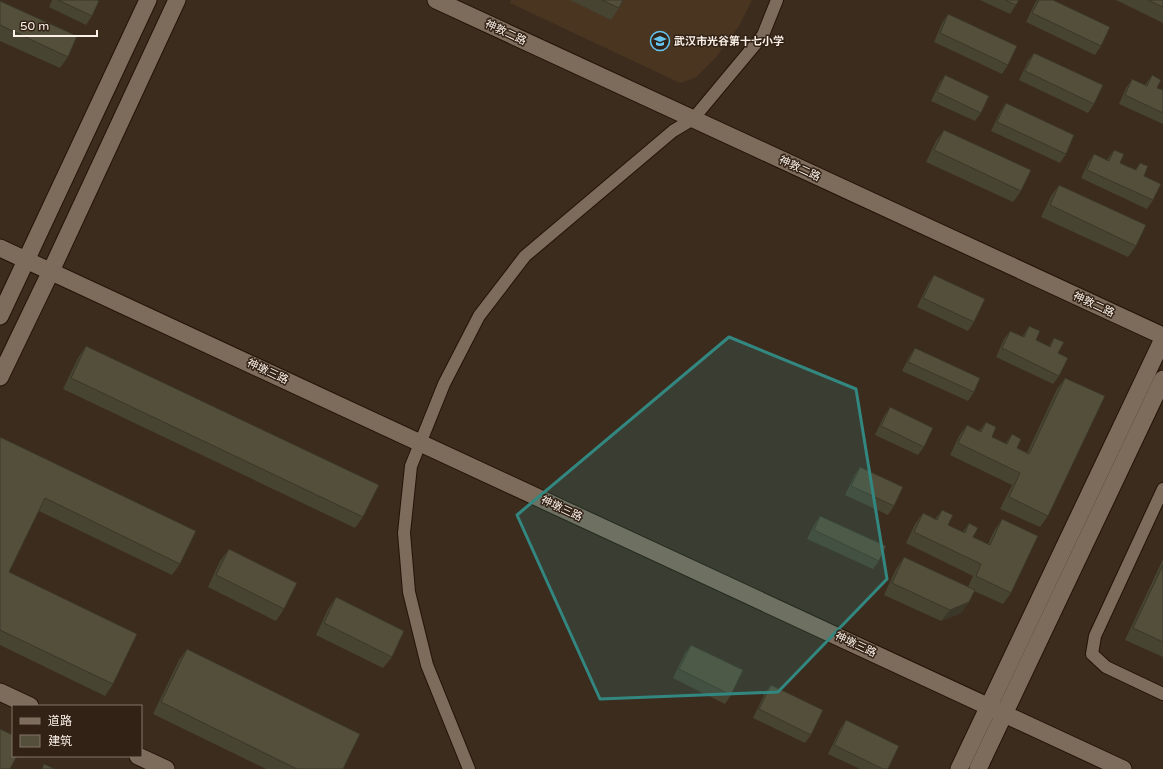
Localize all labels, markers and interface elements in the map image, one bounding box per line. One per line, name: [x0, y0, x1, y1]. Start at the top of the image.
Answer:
scale bar: [14, 12, 97, 38]
street label: 神敦二路: [483, 17, 528, 48]
text: 50 m: [20, 19, 49, 33]
school or university icon: 武汉市光谷第十七小学: [649, 30, 671, 52]
place label: 武汉市光谷第十七小学: [674, 35, 784, 48]
street label: 神敦二路: [777, 153, 822, 184]
street label: 神敦二路: [1071, 289, 1116, 320]
street label: 神墩三路: [245, 356, 290, 387]
street label: 神墩三路: [539, 493, 584, 524]
street label: 神墩三路: [833, 629, 878, 660]
legend: [12, 705, 142, 757]
text: 道路: [48, 714, 72, 728]
text: 建筑: [48, 734, 72, 748]

